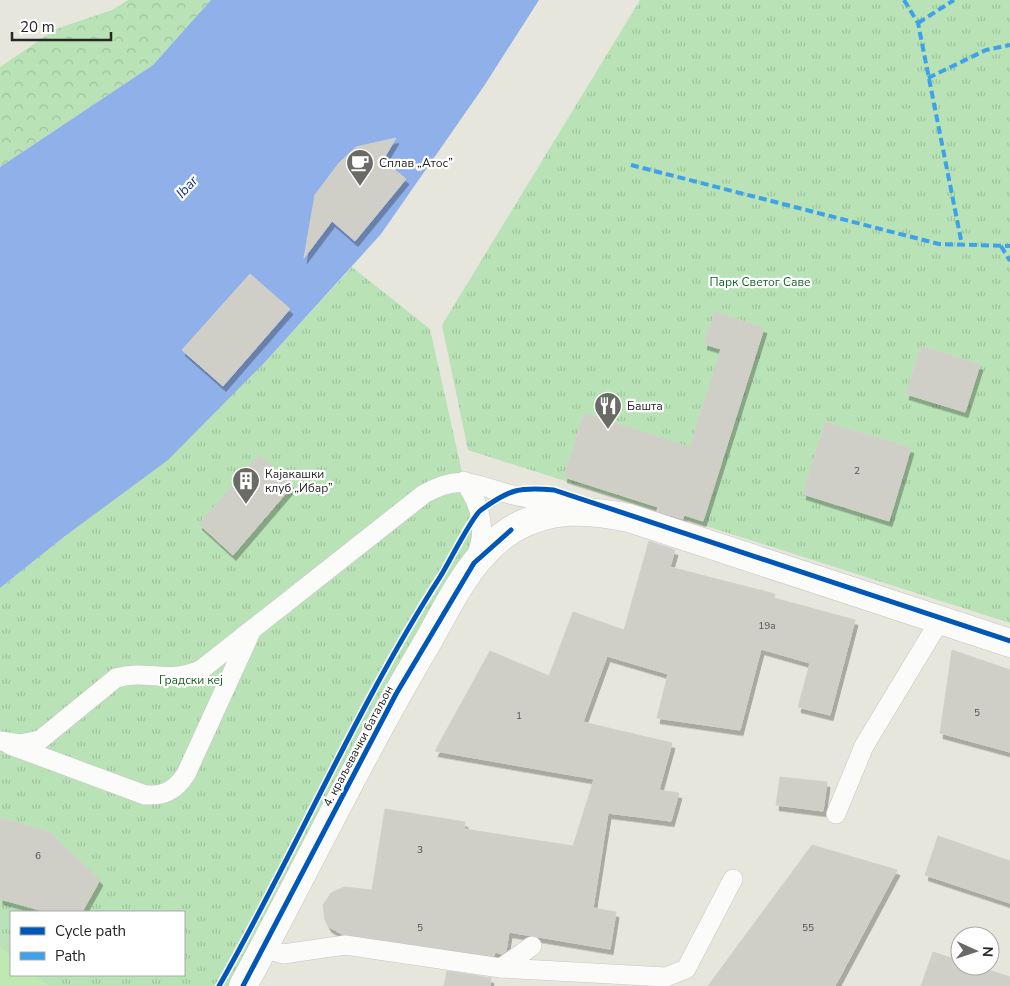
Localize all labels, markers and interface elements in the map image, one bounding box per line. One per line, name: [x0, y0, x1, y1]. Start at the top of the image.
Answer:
scale bar: [12, 10, 111, 42]
text: 20 m: [20, 17, 55, 37]
cafe icon: Сплав „Атос”: [345, 148, 375, 187]
place label: Сплав „Атос”: [379, 155, 453, 171]
water label: Ibar: [172, 171, 203, 202]
park label: Парк Светог Саве: [709, 274, 811, 290]
restaurant icon: Башта: [593, 391, 623, 430]
place label: Башта: [627, 398, 663, 414]
house number: 2: [854, 464, 860, 478]
building icon: Кајакашки клуб „Ибар”: [231, 466, 261, 505]
place label: Кајакашки клуб „Ибар”: [265, 466, 333, 496]
house number: 19a: [758, 619, 776, 633]
park label: Градски кеј: [159, 672, 223, 688]
street label: 4. краљевачки батаљон: [319, 683, 397, 809]
house number: 5: [974, 706, 980, 720]
house number: 1: [516, 709, 522, 723]
house number: 3: [417, 843, 423, 857]
house number: 6: [35, 849, 41, 863]
legend: [10, 911, 185, 976]
text: Cycle path: [55, 921, 126, 941]
house number: 5: [417, 921, 423, 935]
house number: 55: [802, 921, 814, 935]
north arrow: [950, 926, 1000, 976]
text: Path: [55, 946, 86, 966]
text: N: [978, 946, 997, 957]

